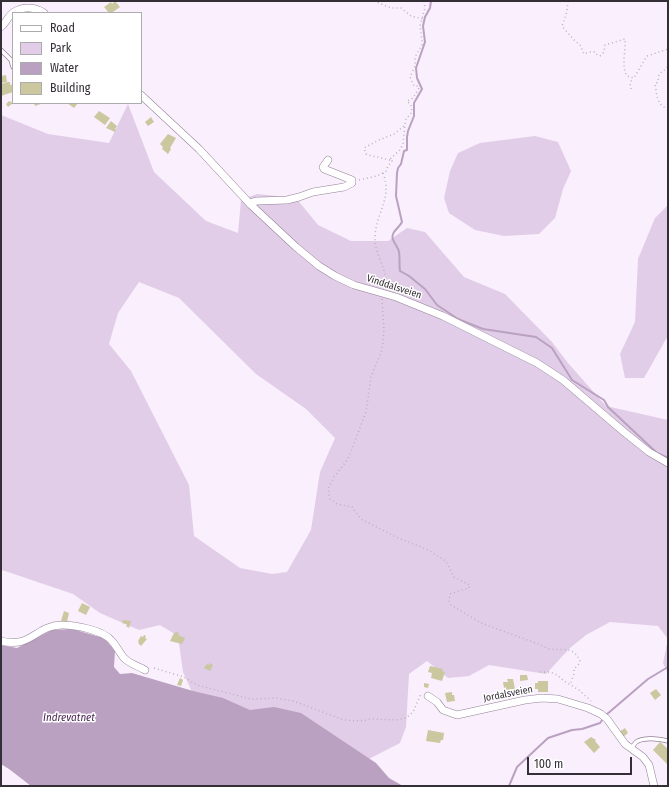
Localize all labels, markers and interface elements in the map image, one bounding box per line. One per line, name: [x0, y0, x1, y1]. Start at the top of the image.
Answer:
legend: [12, 12, 142, 104]
text: Road: [50, 21, 75, 35]
text: Park: [50, 41, 71, 55]
text: Water: [50, 61, 78, 75]
text: Building: [50, 81, 90, 95]
street label: Vinddalsveien: [365, 272, 423, 302]
street label: Jordalsveien: [482, 683, 534, 705]
water label: Indrevatnet: [43, 711, 95, 725]
scale bar: [529, 749, 634, 775]
text: 100 m: [534, 757, 563, 771]

